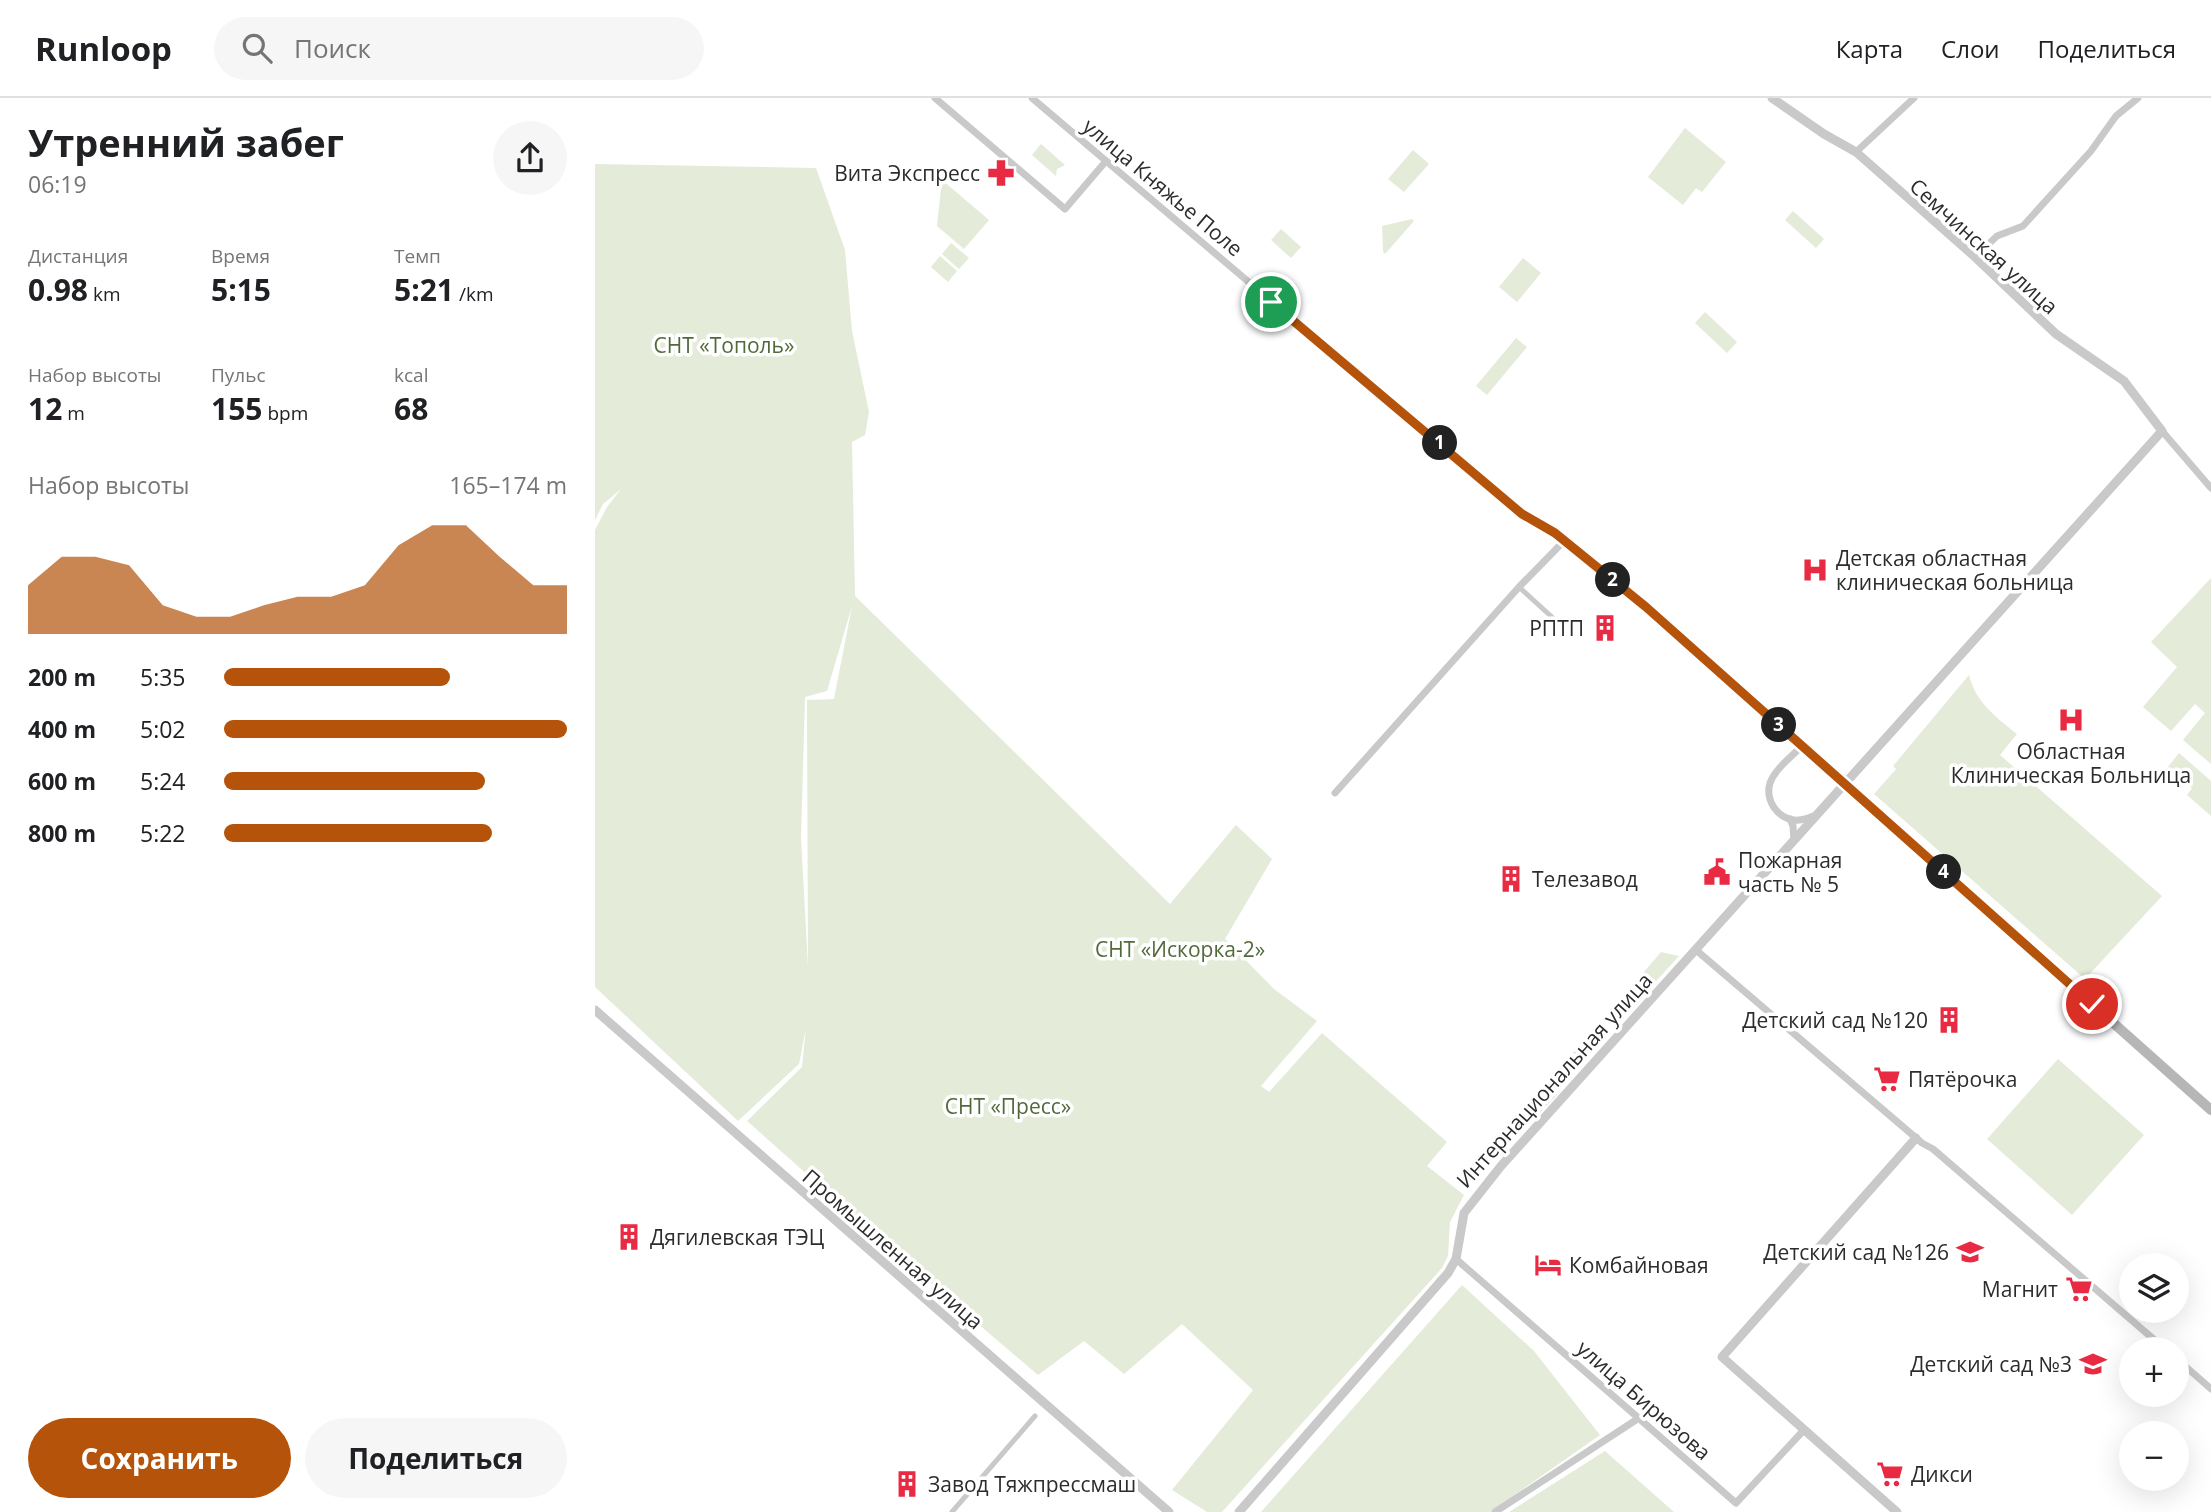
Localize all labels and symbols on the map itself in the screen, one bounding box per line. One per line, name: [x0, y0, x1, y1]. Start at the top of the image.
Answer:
street label: улица Княжье Поле: [1077, 112, 1249, 262]
pharmacy icon: Вита Экспресс: [986, 158, 1016, 188]
place label: Вита Экспресс: [834, 159, 980, 187]
street label: Семчинская улица: [1904, 172, 2064, 320]
pin: [1241, 272, 1301, 332]
park label: СНТ «Тополь»: [654, 331, 794, 359]
pin: 1: [1423, 426, 1457, 460]
place label: Детская областная клиническая больница: [1836, 544, 2074, 596]
hospital icon: Детская областная клиническая больница: [1800, 555, 1830, 585]
pin: 2: [1595, 562, 1631, 598]
building icon: РПТП: [1590, 613, 1620, 643]
place label: РПТП: [1529, 614, 1584, 642]
hospital icon: Областная Клиническая Больница: [2056, 705, 2086, 735]
pin: 3: [1761, 708, 1797, 742]
place label: Областная Клиническая Больница: [1951, 737, 2191, 789]
place label: Пожарная часть № 5: [1738, 846, 1842, 898]
pin: 4: [1927, 854, 1961, 890]
public building icon: Пожарная часть № 5: [1702, 857, 1732, 887]
building icon: Телезавод: [1496, 864, 1526, 894]
place label: Телезавод: [1532, 865, 1638, 893]
park label: СНТ «Искорка-2»: [1095, 935, 1265, 963]
street label: Интернациональная улица: [1450, 967, 1658, 1193]
pin: [2062, 974, 2122, 1034]
building icon: Детский сад №120: [1934, 1005, 1964, 1035]
place label: Детский сад №120: [1742, 1006, 1928, 1034]
supermarket icon: Пятёрочка: [1872, 1064, 1902, 1094]
place label: Пятёрочка: [1908, 1065, 2017, 1093]
park label: СНТ «Пресс»: [945, 1092, 1071, 1120]
street label: Промышленная улица: [797, 1163, 989, 1335]
building icon: Дягилевская ТЭЦ: [614, 1222, 644, 1252]
place label: Дягилевская ТЭЦ: [650, 1223, 825, 1251]
school or university icon: Детский сад №126: [1955, 1237, 1985, 1267]
place label: Детский сад №126: [1763, 1238, 1949, 1266]
hotel icon: Комбайновая: [1533, 1250, 1563, 1280]
place label: Комбайновая: [1569, 1251, 1709, 1279]
supermarket icon: Магнит: [2064, 1274, 2094, 1304]
place label: Магнит: [1982, 1275, 2058, 1303]
street label: улица Бирюзова: [1571, 1334, 1717, 1466]
school or university icon: Детский сад №3: [2078, 1349, 2108, 1379]
place label: Детский сад №3: [1910, 1350, 2072, 1378]
supermarket icon: Дикси: [1875, 1459, 1905, 1489]
place label: Дикси: [1911, 1460, 1973, 1488]
building icon: Завод Тяжпрессмаш: [892, 1469, 922, 1499]
place label: Завод Тяжпрессмаш: [928, 1470, 1136, 1498]

